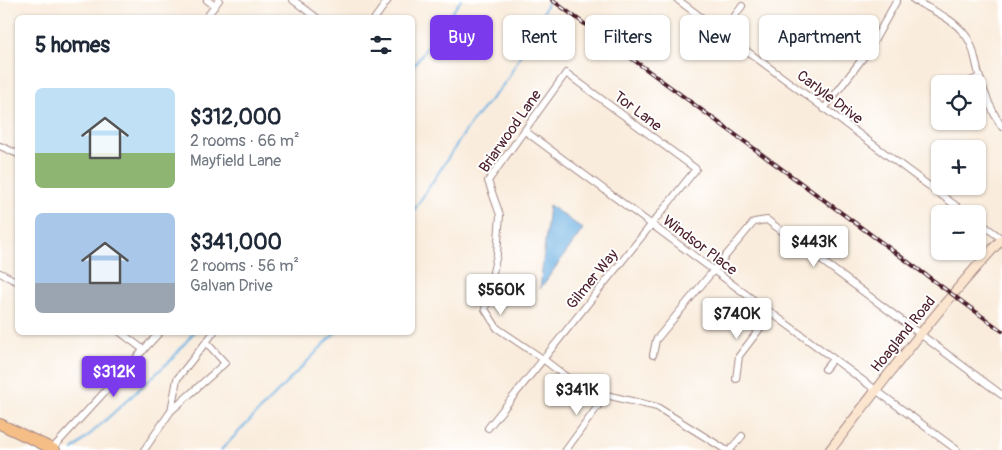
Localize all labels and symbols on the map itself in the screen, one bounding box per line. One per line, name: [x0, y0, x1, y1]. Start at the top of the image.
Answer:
street label: Carlyle Drive: [793, 66, 867, 129]
street label: Briarwood Lane: [475, 86, 546, 176]
street label: Tor Lane: [610, 87, 666, 136]
street label: Windsor Place: [659, 211, 741, 280]
pin: $443K: [779, 226, 849, 268]
street label: Gilmer Way: [562, 245, 623, 313]
pin: $560K: [466, 274, 536, 316]
street label: Hoagland Road: [867, 292, 940, 376]
pin: $740K: [702, 298, 772, 340]
pin: $312K: [79, 356, 149, 398]
pin: $341K: [542, 374, 612, 416]

